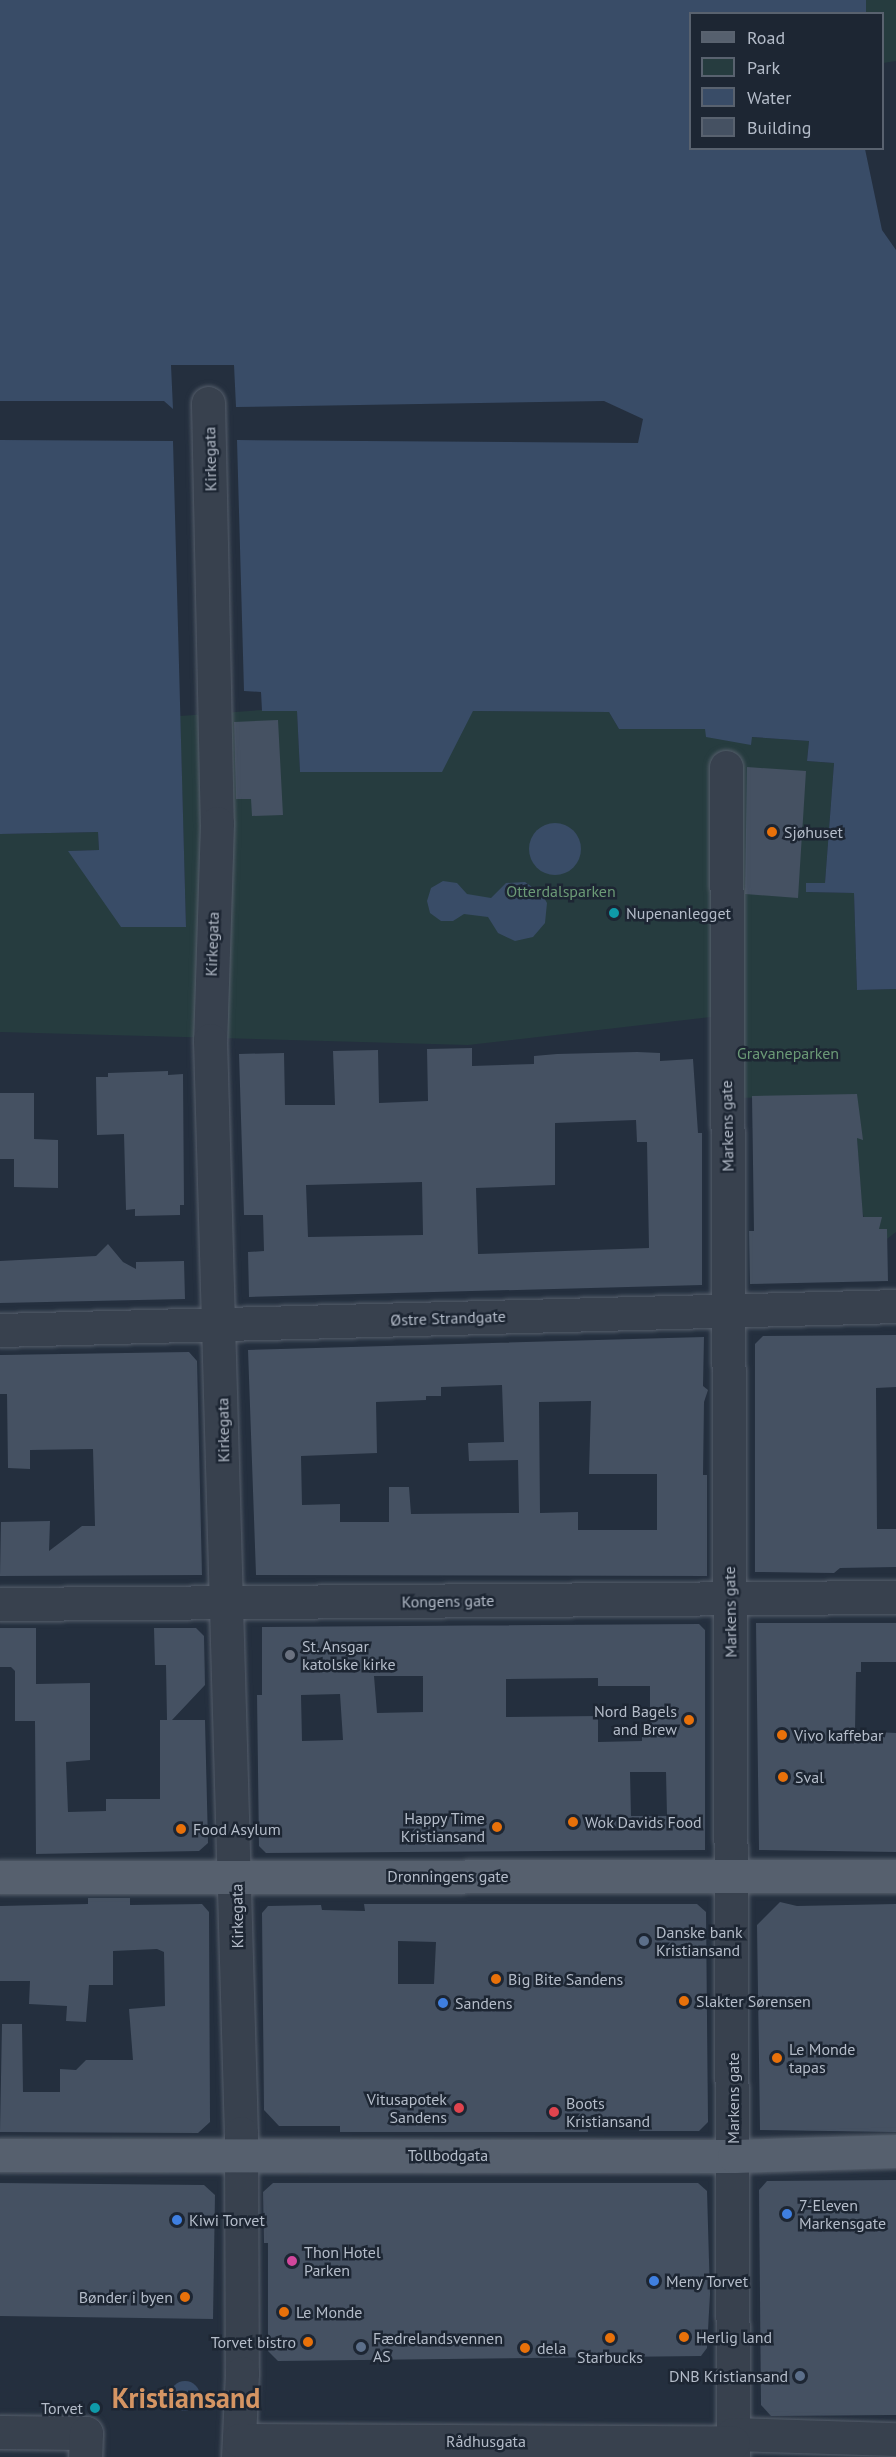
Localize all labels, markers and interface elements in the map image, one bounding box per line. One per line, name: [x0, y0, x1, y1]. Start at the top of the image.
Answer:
legend: [689, 12, 884, 150]
text: Road: [747, 26, 785, 49]
text: Park: [747, 56, 780, 79]
text: Water: [747, 86, 791, 109]
text: Building: [747, 116, 811, 139]
street label: Kirkegata: [200, 426, 220, 492]
place label: Sjøhuset: [784, 822, 843, 842]
marker: Sjøhuset: [765, 825, 779, 839]
park label: Otterdalsparken: [506, 881, 616, 901]
place label: Nupenanlegget: [626, 903, 731, 923]
marker: Nupenanlegget: [607, 906, 621, 920]
street label: Kirkegata: [201, 911, 223, 977]
park label: Gravaneparken: [737, 1043, 839, 1063]
street label: Markens gate: [717, 1080, 737, 1172]
street label: Østre Strandgate: [390, 1306, 506, 1330]
street label: Kirkegata: [213, 1397, 233, 1463]
street label: Markens gate: [720, 1566, 740, 1658]
street label: Kongens gate: [401, 1591, 495, 1611]
place label: St. Ansgar katolske kirke: [302, 1636, 396, 1674]
marker: St. Ansgar katolske kirke: [283, 1648, 297, 1662]
place label: Nord Bagels and Brew: [594, 1701, 677, 1739]
marker: Nord Bagels and Brew: [682, 1713, 696, 1727]
place label: Vivo kaffebar: [794, 1725, 884, 1745]
marker: Vivo kaffebar: [775, 1728, 789, 1742]
place label: Sval: [795, 1767, 824, 1787]
marker: Sval: [776, 1770, 790, 1784]
place label: Happy Time Kristiansand: [401, 1808, 485, 1846]
place label: Wok Davids Food: [585, 1812, 702, 1832]
marker: Wok Davids Food: [566, 1815, 580, 1829]
place label: Food Asylum: [193, 1819, 281, 1839]
marker: Happy Time Kristiansand: [490, 1820, 504, 1834]
marker: Food Asylum: [174, 1822, 188, 1836]
street label: Dronningens gate: [387, 1866, 509, 1886]
street label: Kirkegata: [227, 1883, 247, 1949]
place label: Danske bank Kristiansand: [656, 1922, 743, 1960]
marker: Danske bank Kristiansand: [637, 1934, 651, 1948]
place label: Big Bite Sandens: [508, 1969, 623, 1989]
marker: Big Bite Sandens: [489, 1972, 503, 1986]
place label: Slakter Sørensen: [696, 1991, 811, 2011]
place label: Sandens: [455, 1993, 512, 2013]
marker: Slakter Sørensen: [677, 1994, 691, 2008]
marker: Sandens: [436, 1996, 450, 2010]
place label: Le Monde tapas: [789, 2039, 855, 2077]
marker: Le Monde tapas: [770, 2051, 784, 2065]
street label: Markens gate: [723, 2052, 743, 2144]
place label: Vitusapotek Sandens: [367, 2089, 447, 2127]
place label: Boots Kristiansand: [566, 2093, 650, 2131]
marker: Vitusapotek Sandens: [452, 2101, 466, 2115]
marker: Boots Kristiansand: [547, 2105, 561, 2119]
street label: Tollbodgata: [408, 2145, 488, 2165]
place label: 7-Eleven Markensgate: [799, 2195, 886, 2233]
marker: 7-Eleven Markensgate: [780, 2207, 794, 2221]
place label: Kiwi Torvet: [189, 2210, 265, 2230]
marker: Kiwi Torvet: [170, 2213, 184, 2227]
place label: Thon Hotel Parken: [304, 2242, 381, 2280]
marker: Thon Hotel Parken: [285, 2254, 299, 2268]
place label: Meny Torvet: [666, 2271, 749, 2291]
marker: Meny Torvet: [647, 2274, 661, 2288]
place label: Bønder i byen: [79, 2287, 173, 2307]
marker: Bønder i byen: [178, 2290, 192, 2304]
place label: Le Monde: [296, 2302, 362, 2322]
marker: Le Monde: [277, 2305, 291, 2319]
place label: Herlig land: [696, 2327, 772, 2347]
place label: Fædrelandsvennen AS: [373, 2328, 503, 2366]
marker: Herlig land: [677, 2330, 691, 2344]
marker: Starbucks: [603, 2331, 617, 2345]
place label: Torvet bistro: [211, 2332, 296, 2352]
marker: Torvet bistro: [301, 2335, 315, 2349]
place label: dela: [537, 2338, 566, 2358]
marker: Fædrelandsvennen AS: [354, 2340, 368, 2354]
marker: dela: [518, 2341, 532, 2355]
place label: Starbucks: [577, 2347, 643, 2367]
place label: DNB Kristiansand: [669, 2366, 788, 2386]
marker: DNB Kristiansand: [793, 2369, 807, 2383]
district label: Kristiansand: [112, 2381, 260, 2415]
place label: Torvet: [41, 2398, 83, 2418]
marker: Torvet: [88, 2401, 102, 2415]
street label: Rådhusgata: [446, 2431, 526, 2451]

